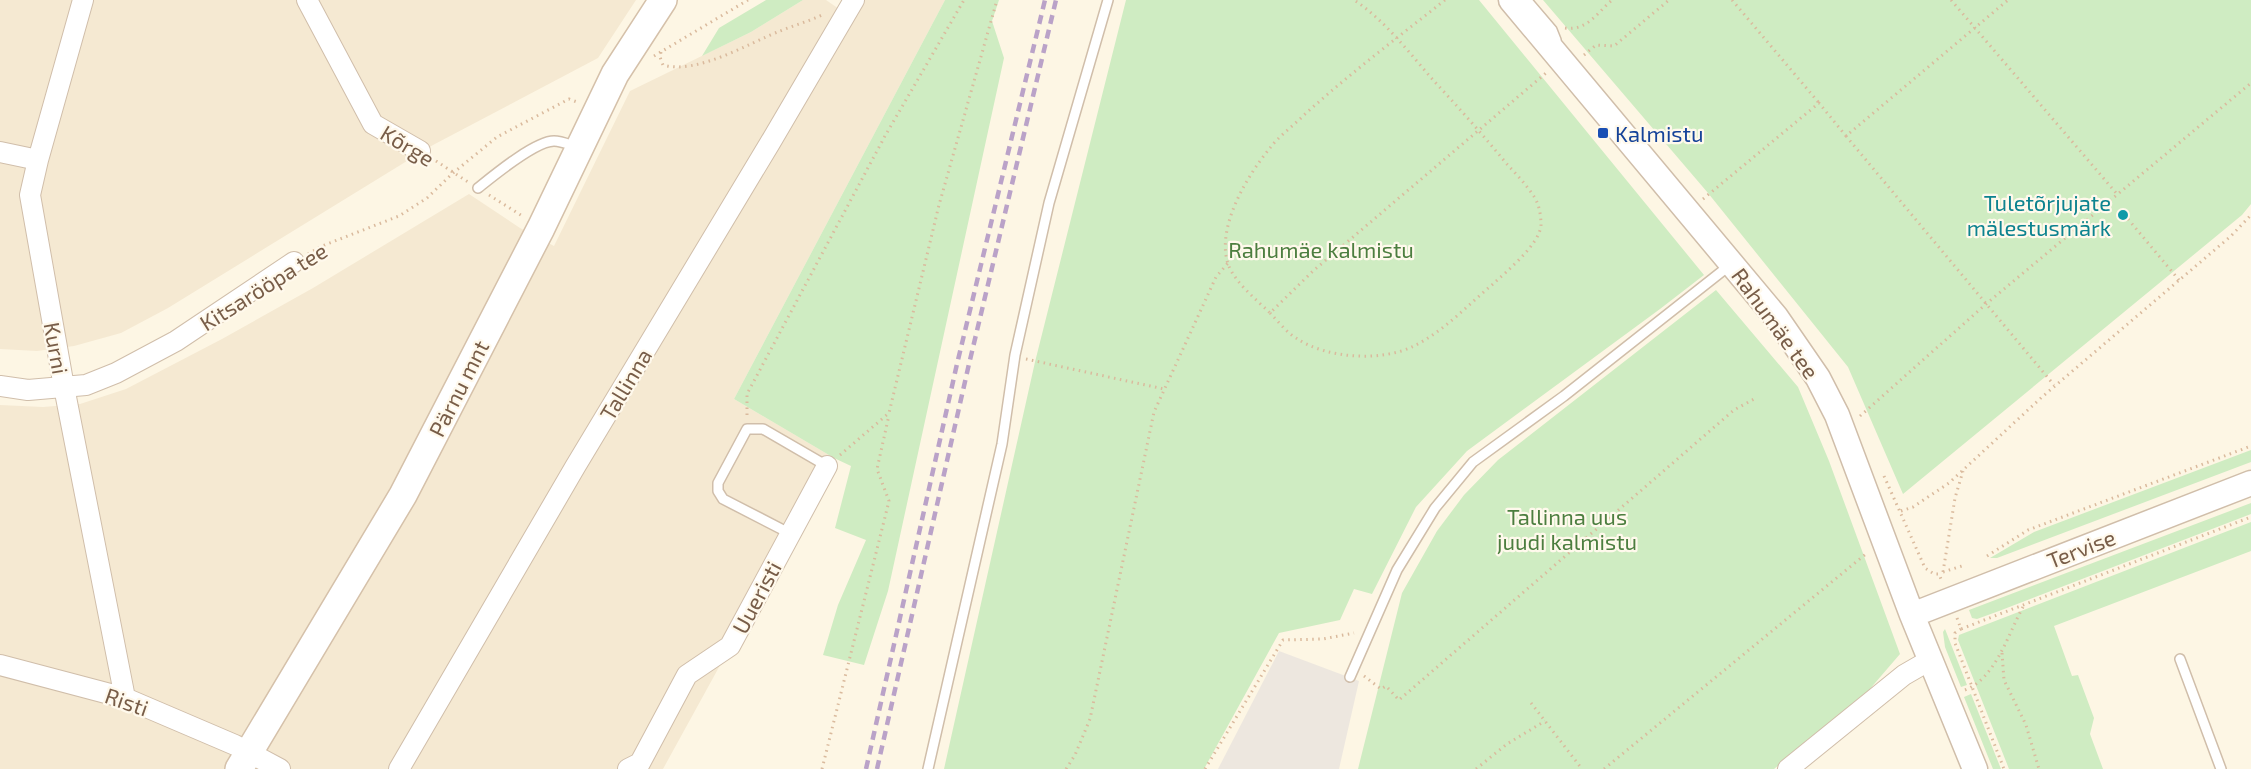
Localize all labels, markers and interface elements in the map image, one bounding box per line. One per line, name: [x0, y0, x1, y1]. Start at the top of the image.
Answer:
street label: Kõrge: [376, 119, 440, 171]
place label: Kalmistu: [1615, 120, 1703, 146]
marker: Kalmistu: [1596, 126, 1610, 140]
place label: Tuletõrjujate mälestusmärk: [1967, 189, 2111, 240]
marker: Tuletõrjujate mälestusmärk: [2116, 208, 2130, 222]
park label: Rahumäe kalmistu: [1228, 236, 1414, 262]
street label: Kitsarööpa tee: [195, 237, 331, 335]
street label: Rahumäe tee: [1727, 262, 1825, 384]
street label: Kurni: [40, 320, 74, 376]
street label: Pärnu mnt: [423, 336, 493, 440]
street label: Tallinna: [594, 343, 656, 425]
park label: Tallinna uus juudi kalmistu: [1497, 503, 1637, 555]
street label: Tervise: [2043, 523, 2119, 573]
street label: Uueristi: [726, 556, 786, 638]
street label: Risti: [102, 682, 152, 720]

